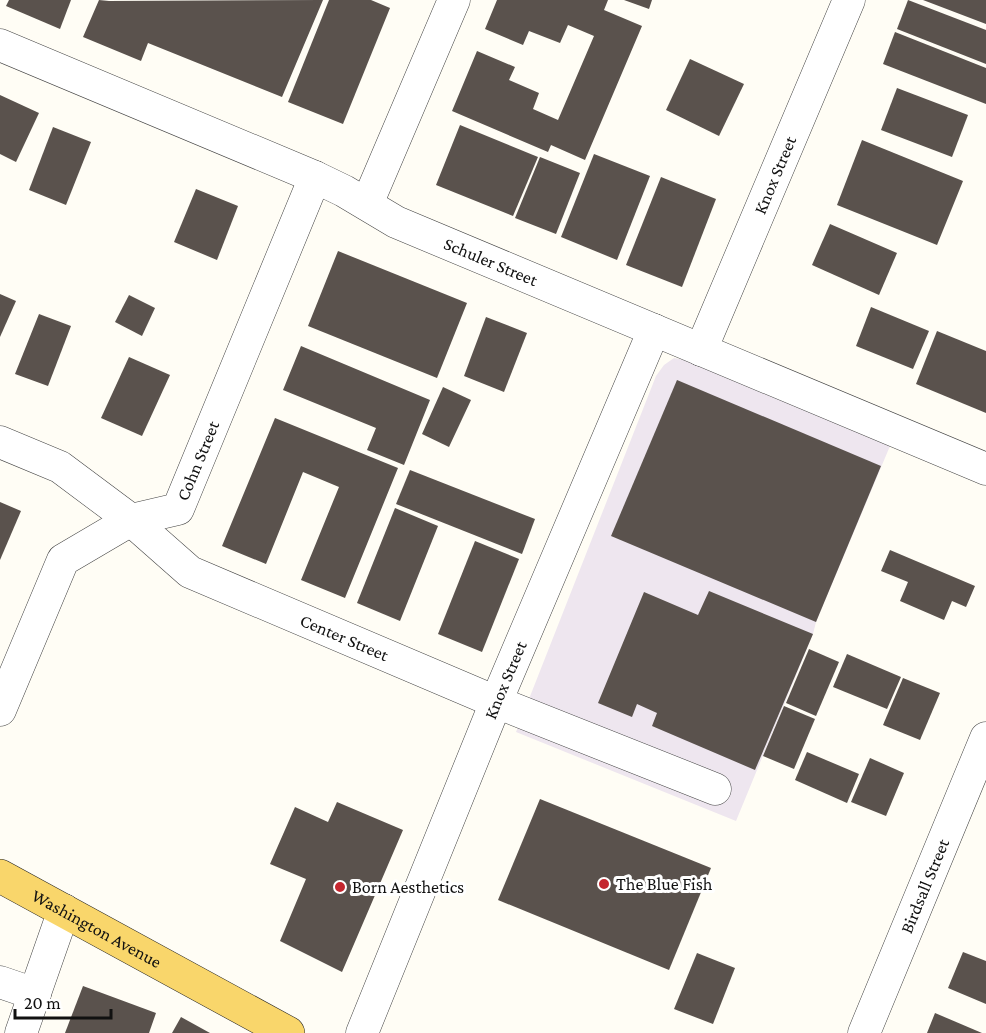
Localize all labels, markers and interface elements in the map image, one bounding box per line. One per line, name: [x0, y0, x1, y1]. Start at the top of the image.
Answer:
street label: Knox Street: [750, 132, 801, 217]
street label: Schuler Street: [441, 233, 542, 291]
street label: Cohn Street: [173, 417, 224, 504]
street label: Center Street: [297, 610, 392, 666]
street label: Knox Street: [480, 637, 531, 722]
street label: Birdsall Street: [896, 835, 954, 936]
place label: The Blue Fish: [616, 874, 713, 894]
place label: Born Aesthetics: [352, 877, 464, 897]
marker: The Blue Fish: [597, 877, 611, 891]
marker: Born Aesthetics: [333, 880, 347, 894]
street label: Washington Avenue: [28, 885, 165, 972]
scale bar: [15, 982, 111, 1020]
text: 20 m: [24, 993, 61, 1013]

